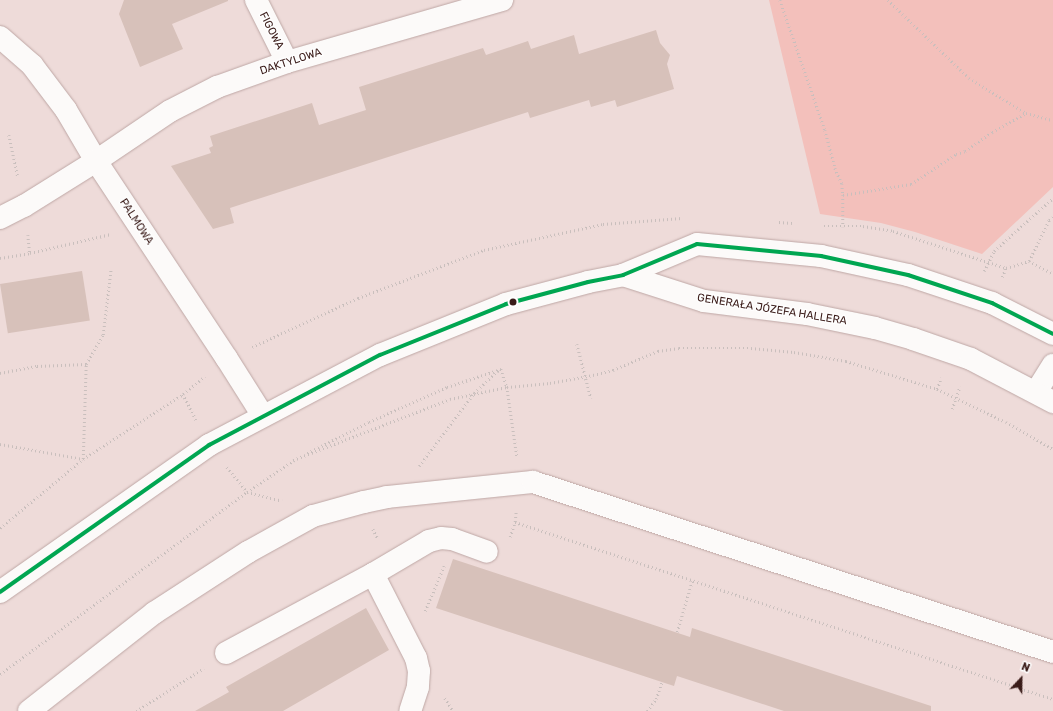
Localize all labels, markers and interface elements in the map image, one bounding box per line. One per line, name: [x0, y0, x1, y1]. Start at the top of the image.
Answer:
street label: FIGOWA: [256, 10, 286, 52]
street label: DAKTYLOWA: [258, 46, 324, 78]
street label: PALMOWA: [116, 197, 156, 247]
street label: GENERAŁA JÓZEFA HALLERA: [696, 292, 848, 328]
unlabelled marker: [508, 297, 518, 307]
north arrow: [1001, 659, 1041, 699]
text: N: [1020, 660, 1032, 675]

